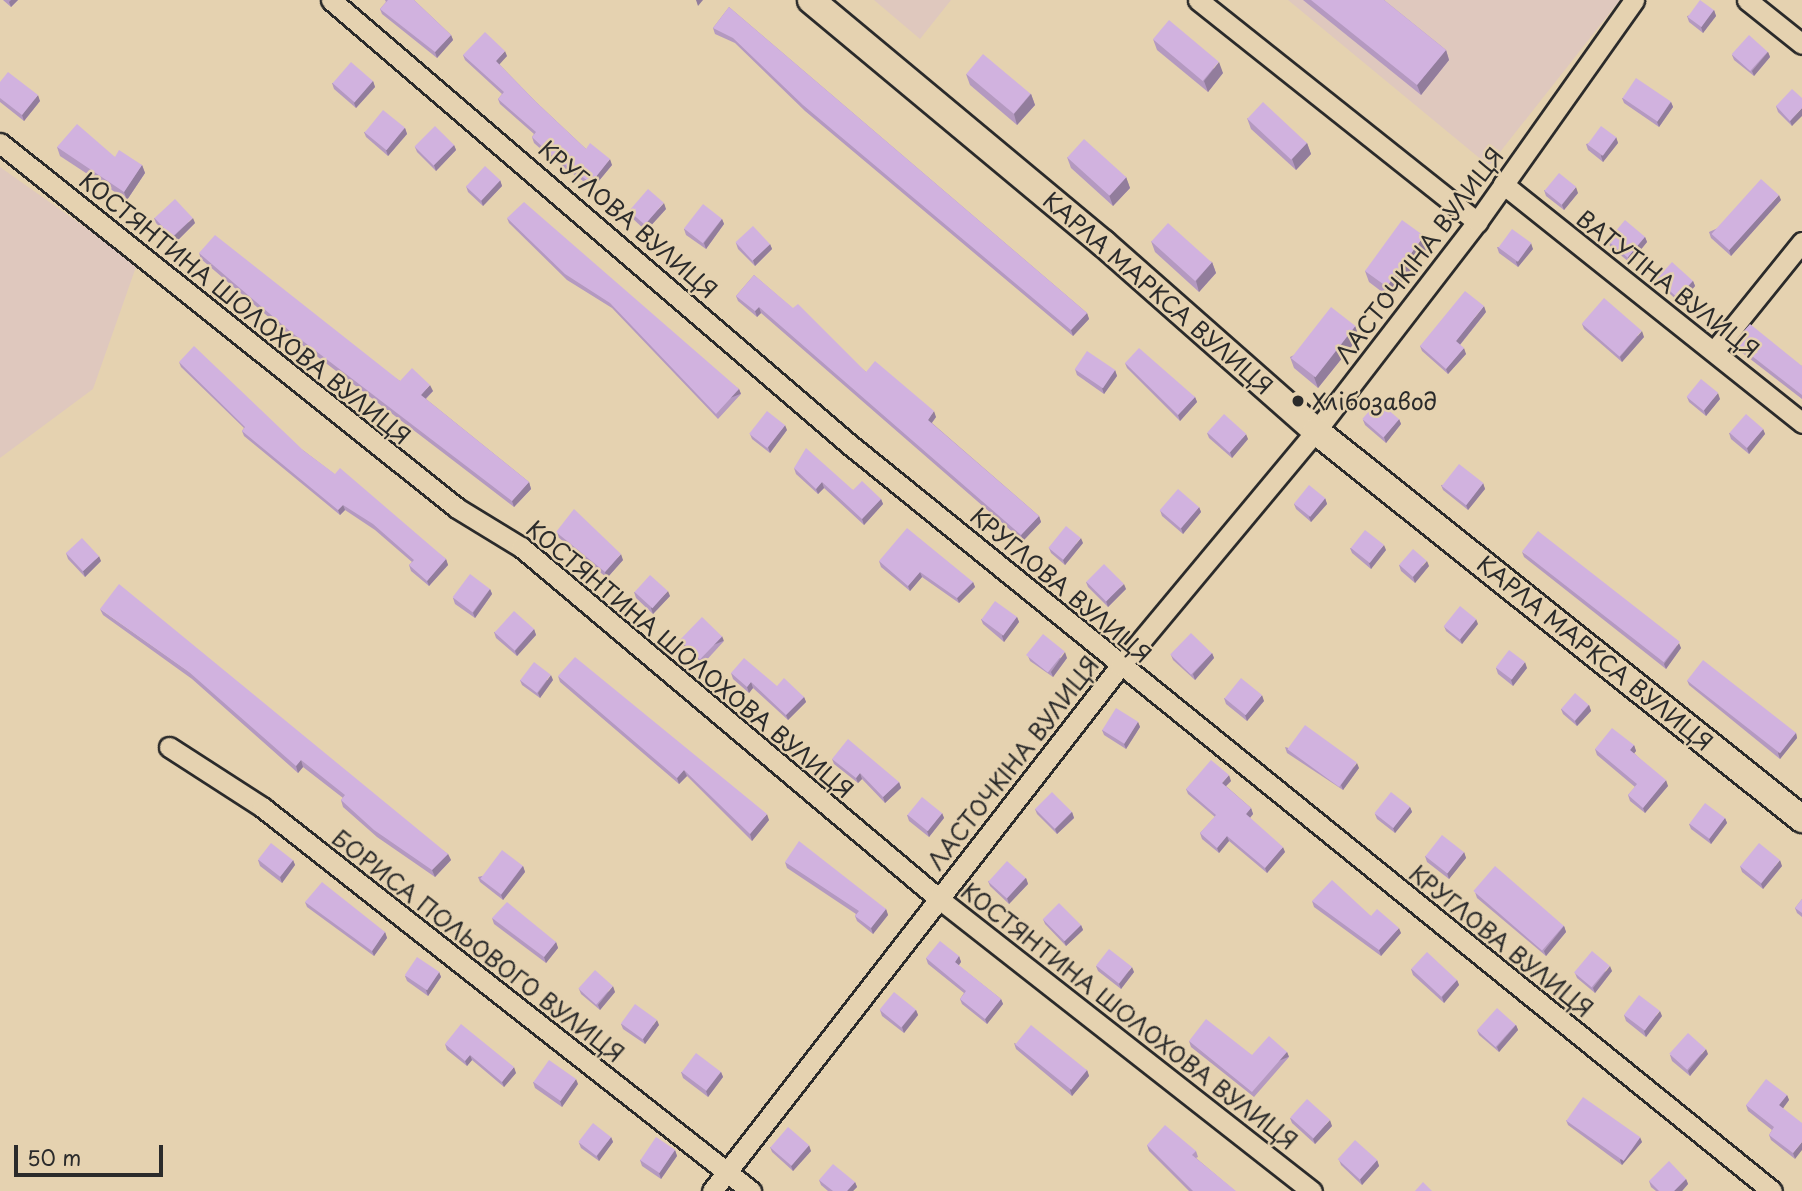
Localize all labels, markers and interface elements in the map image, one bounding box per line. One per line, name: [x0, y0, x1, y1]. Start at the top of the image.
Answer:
street label: КРУГЛОВА ВУЛИЦЯ: [533, 134, 723, 304]
street label: ЛАСТОЧКІНА ВУЛИЦЯ: [1329, 142, 1509, 368]
street label: КОСТЯНТИНА ШОЛОХОВА ВУЛИЦЯ: [73, 165, 417, 451]
street label: КАРЛА МАРКСА ВУЛИЦЯ: [1036, 185, 1280, 401]
street label: ВАТУТІНА ВУЛИЦЯ: [1571, 204, 1765, 364]
place label: Хлібозавод: [1312, 387, 1437, 415]
marker: Хлібозавод: [1290, 393, 1306, 409]
street label: КРУГЛОВА ВУЛИЦЯ: [965, 501, 1157, 669]
street label: КОСТЯНТИНА ШОЛОХОВА ВУЛИЦЯ: [521, 514, 859, 804]
street label: КАРЛА МАРКСА ВУЛИЦЯ: [1470, 548, 1720, 758]
street label: ЛАСТОЧКІНА ВУЛИЦЯ: [921, 651, 1105, 875]
street label: БОРИСА ПОЛЬОВОГО ВУЛИЦЯ: [326, 823, 630, 1069]
street label: КРУГЛОВА ВУЛИЦЯ: [1404, 859, 1598, 1023]
street label: КОСТЯНТИНА ШОЛОХОВА ВУЛИЦЯ: [955, 876, 1303, 1156]
scale bar: [18, 1132, 166, 1176]
text: 50 m: [27, 1141, 81, 1173]

